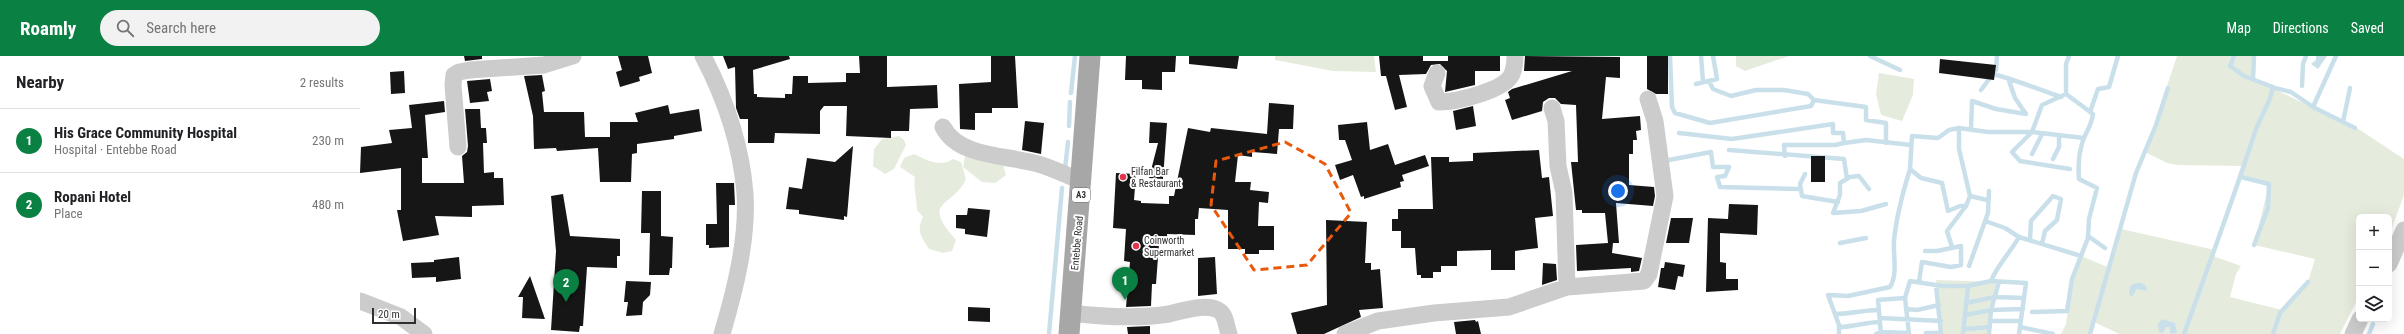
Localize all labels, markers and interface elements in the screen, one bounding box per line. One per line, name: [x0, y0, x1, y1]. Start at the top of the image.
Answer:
search box: [100, 10, 380, 46]
text: Roamly: [20, 17, 76, 40]
icon: search: [114, 17, 136, 39]
text: Search here: [146, 19, 216, 37]
text: Map: [2227, 20, 2251, 36]
text: Directions: [2273, 20, 2329, 36]
text: Saved: [2351, 20, 2384, 36]
text: Nearby: [16, 72, 64, 92]
text: 2 results: [300, 75, 344, 90]
text: His Grace Community Hospital: [54, 124, 237, 142]
text: 1: [26, 133, 32, 148]
text: 230 m: [312, 133, 344, 148]
text: Hospital · Entebbe Road: [54, 142, 177, 157]
place label: Filfan Bar & Restaurant: [1131, 166, 1181, 189]
marker: Filfan Bar & Restaurant: [1118, 172, 1128, 182]
your location: [1608, 181, 1628, 201]
text: Ropani Hotel: [54, 188, 131, 206]
road number: A3: [1072, 188, 1090, 202]
text: 2: [26, 197, 32, 212]
text: 480 m: [312, 197, 344, 212]
text: Place: [54, 206, 83, 221]
map controls: [2356, 214, 2392, 322]
button: +: [2356, 214, 2392, 250]
street label: Entebbe Road: [1069, 215, 1085, 271]
place label: Coinworth Supermarket: [1144, 235, 1194, 258]
marker: Coinworth Supermarket: [1131, 241, 1141, 251]
button: −: [2356, 250, 2392, 286]
pin: 1: [1112, 267, 1138, 300]
pin: 2: [553, 269, 579, 302]
button: layers: [2356, 286, 2392, 322]
scale bar: [372, 306, 416, 325]
text: 20 m: [378, 308, 400, 321]

